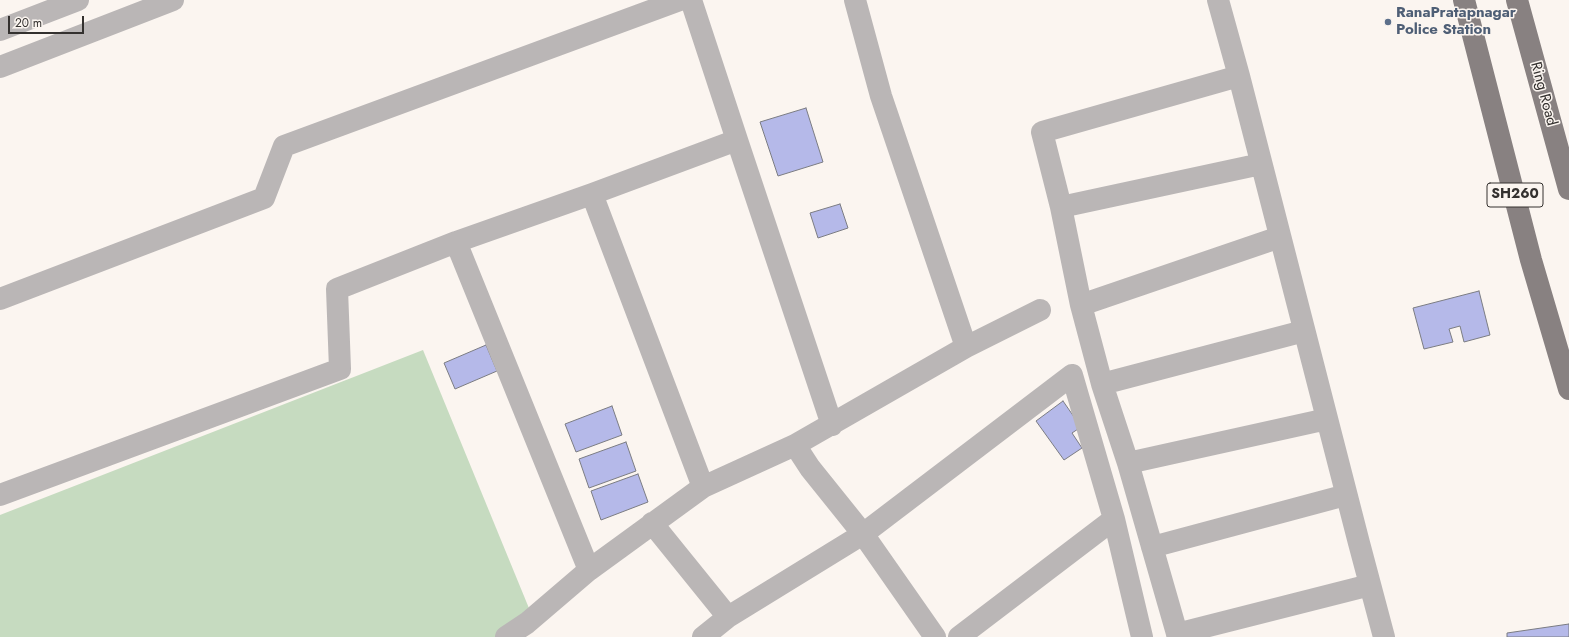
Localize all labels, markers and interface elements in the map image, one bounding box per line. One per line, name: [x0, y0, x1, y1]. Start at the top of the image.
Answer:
place label: RanaPratapnagar Police Station: [1396, 4, 1516, 39]
scale bar: [10, 8, 86, 34]
text: 20 m: [15, 14, 42, 32]
marker: RanaPratapnagar Police Station: [1383, 17, 1393, 27]
street label: Ring Road: [1526, 60, 1560, 128]
road number: SH260: [1487, 183, 1543, 207]

